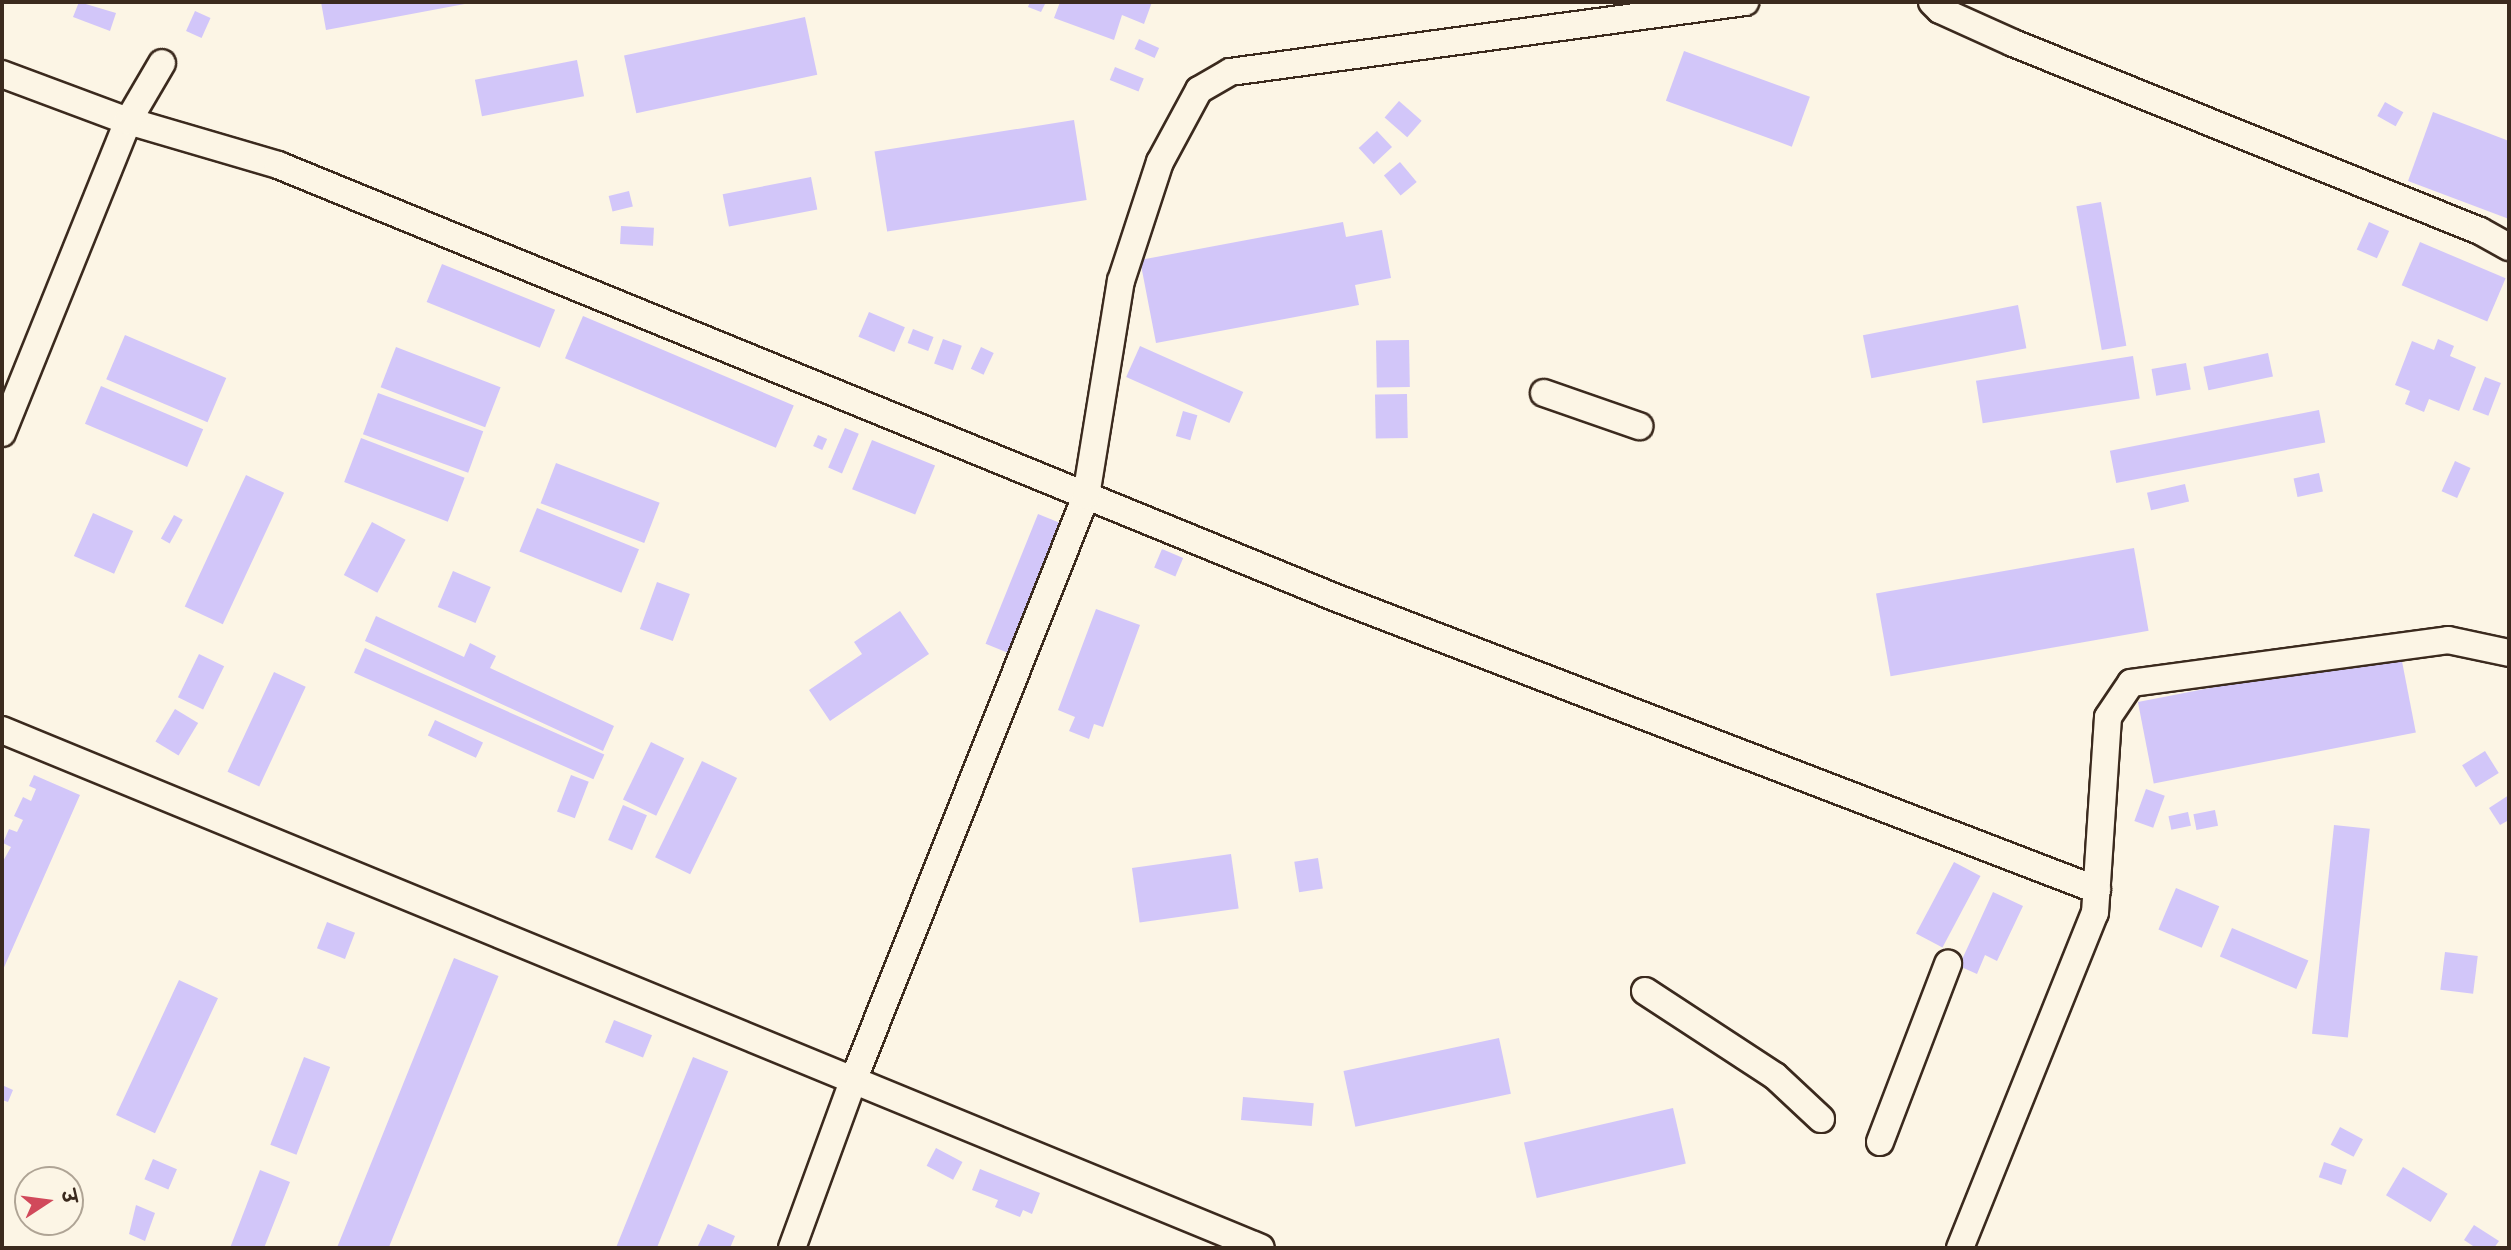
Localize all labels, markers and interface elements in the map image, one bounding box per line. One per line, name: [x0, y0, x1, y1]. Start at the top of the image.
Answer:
north arrow: [14, 1166, 84, 1236]
text: उ: [54, 1188, 82, 1206]

